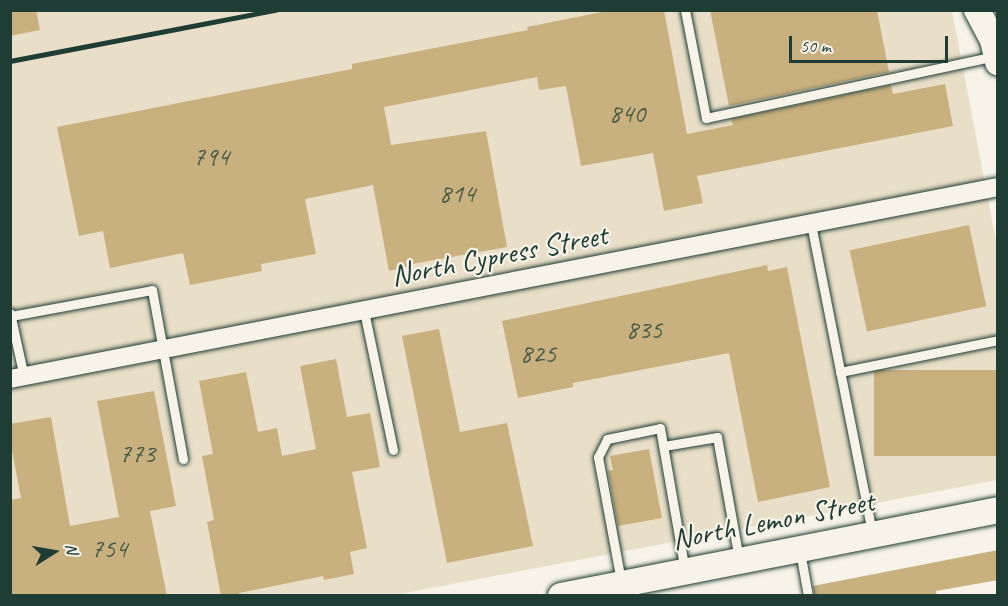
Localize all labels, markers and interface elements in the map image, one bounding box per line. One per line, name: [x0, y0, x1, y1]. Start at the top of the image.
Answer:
scale bar: [792, 24, 951, 62]
text: 50 m: [800, 35, 831, 57]
house number: 840: [609, 98, 645, 130]
house number: 794: [193, 141, 229, 173]
house number: 814: [439, 178, 475, 210]
street label: North Cypress Street: [388, 216, 610, 294]
house number: 835: [626, 314, 662, 346]
house number: 825: [520, 338, 556, 370]
house number: 773: [119, 438, 155, 470]
street label: North Lemon Street: [668, 483, 878, 557]
north arrow: [24, 522, 84, 582]
house number: 754: [91, 533, 127, 565]
text: N: [61, 542, 82, 555]

